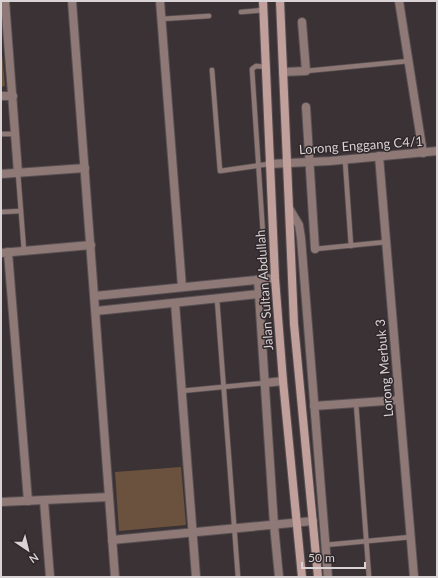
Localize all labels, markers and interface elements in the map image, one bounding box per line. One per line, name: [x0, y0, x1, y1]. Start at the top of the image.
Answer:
street label: Lorong Enggang C4/1: [298, 133, 424, 157]
street label: Jalan Sultan Abdullah: [252, 229, 276, 351]
street label: Lorong Merbuk 3: [372, 318, 396, 418]
north arrow: [8, 530, 48, 570]
scale bar: [302, 544, 365, 570]
text: 50 m: [308, 550, 335, 565]
text: N: [27, 551, 41, 566]

